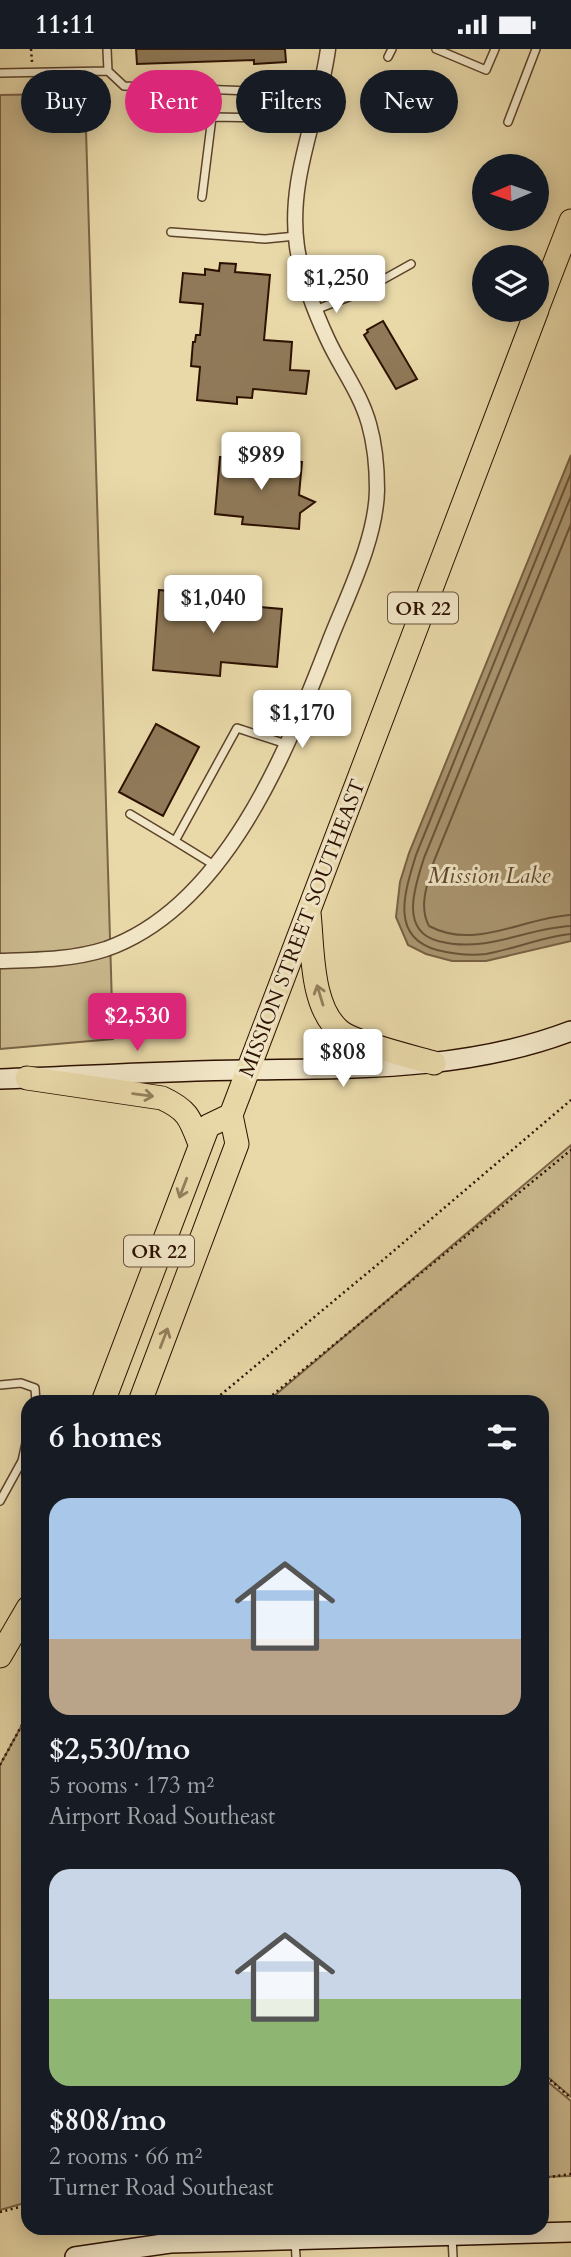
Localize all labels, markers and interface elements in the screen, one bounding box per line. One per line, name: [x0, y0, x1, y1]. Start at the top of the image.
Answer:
text: 11:11: [35, 7, 96, 42]
chip: Buy: [21, 70, 111, 133]
chip: Rent: [125, 70, 222, 133]
chip: Filters: [236, 70, 346, 133]
chip: New: [360, 70, 458, 133]
north arrow: [472, 154, 550, 231]
map controls: [472, 154, 549, 322]
button: layers: [472, 245, 549, 322]
pin: $1,250: [279, 255, 393, 315]
text: $1,250: [303, 262, 369, 293]
pin: $989: [220, 433, 302, 492]
text: $989: [237, 439, 285, 470]
pin: $1,040: [156, 575, 270, 635]
text: $1,040: [180, 582, 246, 613]
road number: OR 22: [388, 593, 458, 623]
pin: $1,170: [245, 691, 359, 750]
text: $1,170: [269, 697, 335, 728]
street label: MISSION STREET SOUTHEAST: [232, 775, 373, 1081]
water label: Mission Lake: [428, 860, 550, 891]
one-way arrow: [312, 984, 325, 1006]
pin: $2,530: [80, 993, 194, 1053]
text: $2,530: [104, 1000, 170, 1031]
pin: $808: [302, 1030, 384, 1089]
text: $808: [319, 1036, 367, 1067]
one-way arrow: [131, 1089, 154, 1102]
one-way arrow: [176, 1176, 189, 1198]
road number: OR 22: [124, 1235, 194, 1267]
one-way arrow: [159, 1327, 172, 1349]
text: 6 homes: [49, 1417, 162, 1458]
icon: filters: [483, 1418, 521, 1456]
icon: home: [222, 1543, 348, 1669]
text: $2,530/mo: [49, 1729, 190, 1770]
text: 5 rooms · 173 m²: [49, 1770, 214, 1801]
text: Airport Road Southeast: [49, 1801, 275, 1832]
icon: home: [222, 1914, 348, 2040]
text: $808/mo: [49, 2100, 166, 2141]
text: 2 rooms · 66 m²: [49, 2141, 202, 2172]
text: Turner Road Southeast: [49, 2172, 274, 2203]

